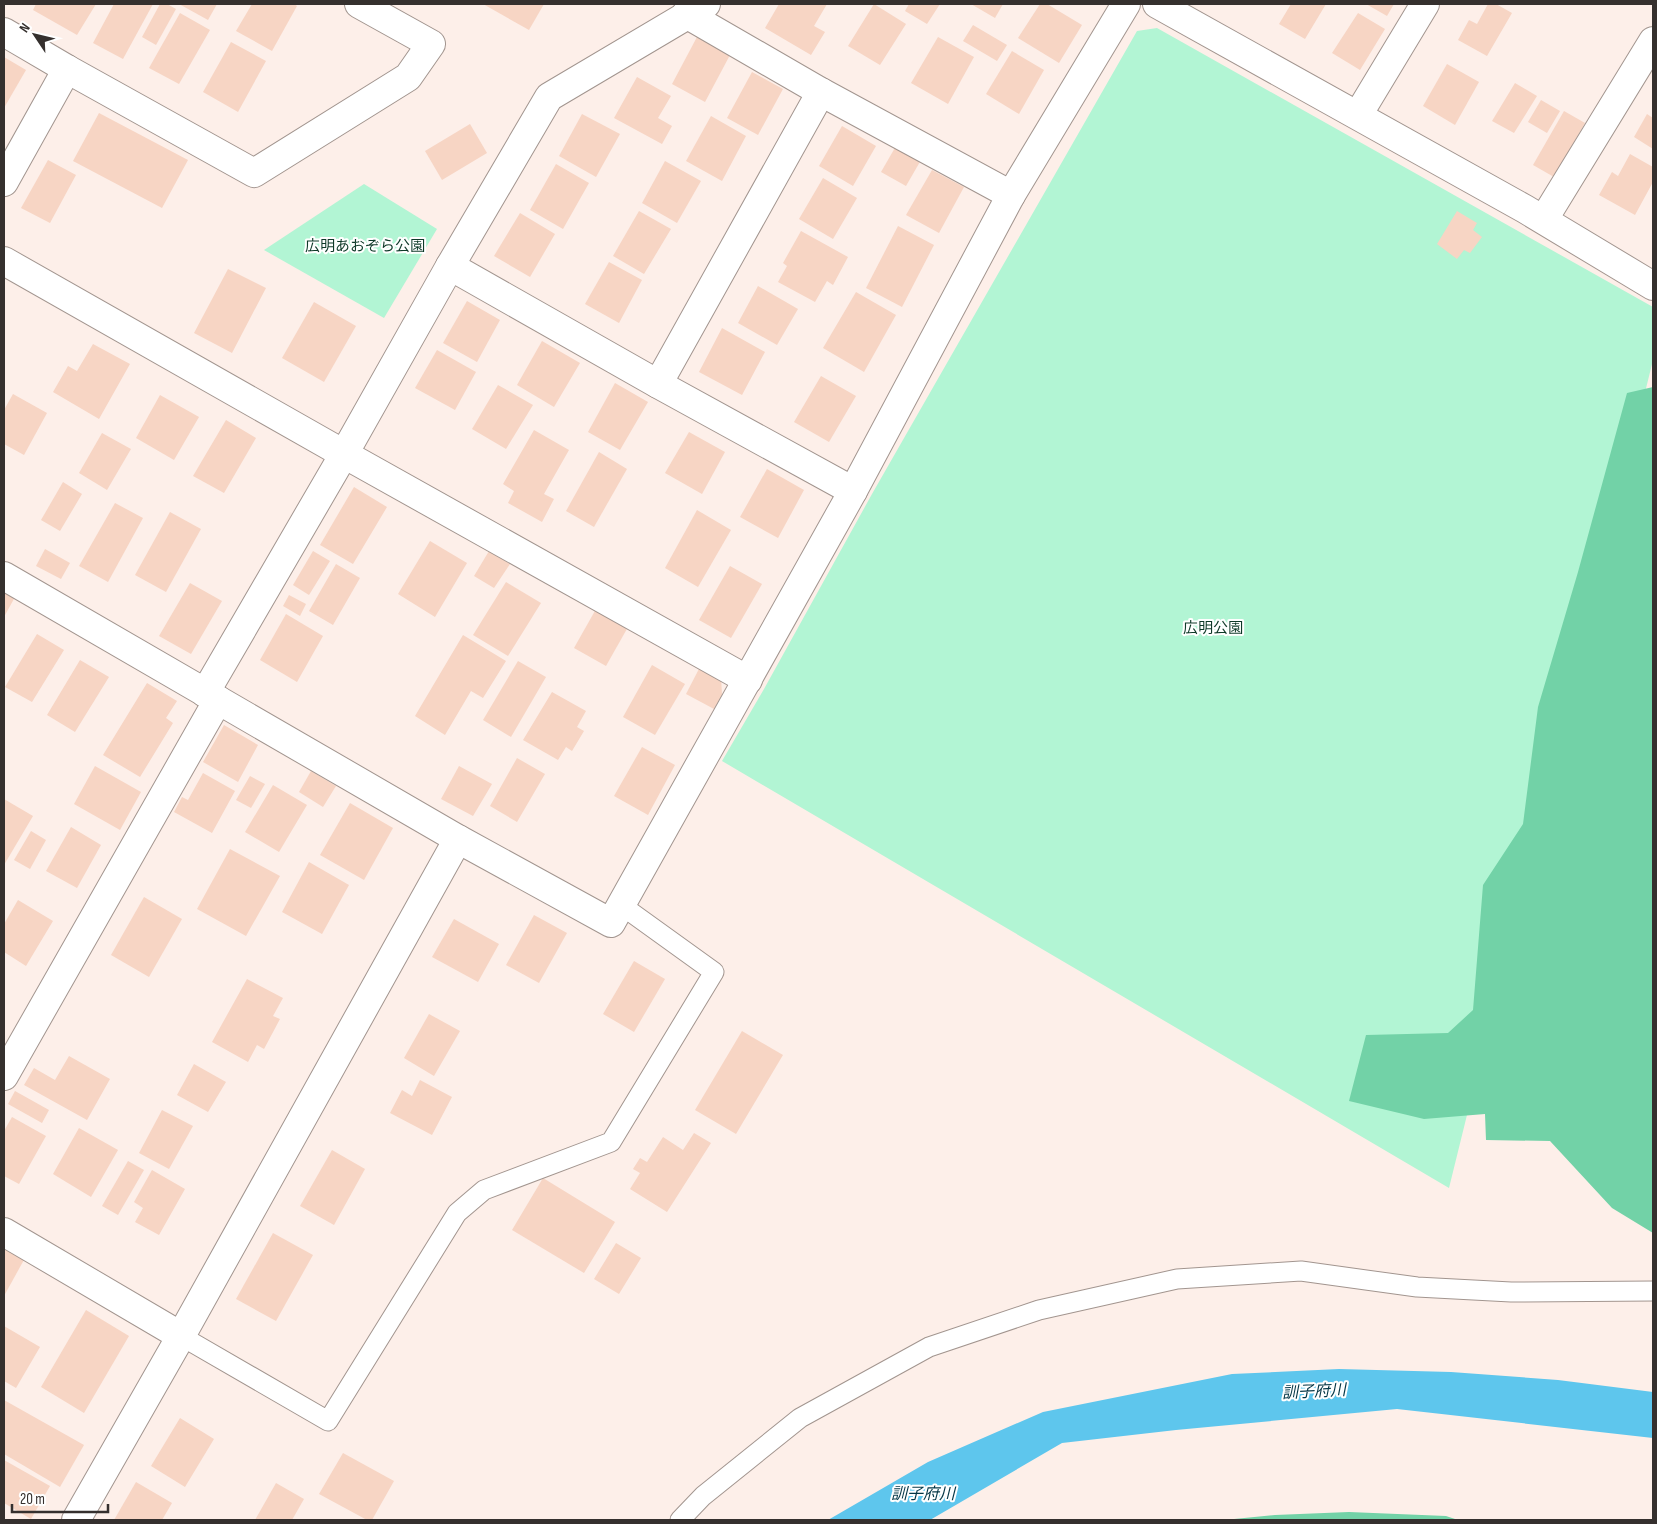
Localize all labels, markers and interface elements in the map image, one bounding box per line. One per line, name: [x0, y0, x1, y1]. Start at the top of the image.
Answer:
north arrow: [10, 10, 60, 60]
text: N: [16, 20, 34, 36]
park label: 広明あおぞら公園: [305, 237, 425, 256]
park label: 広明公園: [1183, 619, 1243, 638]
water label: 訓子府川: [1282, 1381, 1348, 1403]
scale bar: [12, 1482, 109, 1514]
water label: 訓子府川: [891, 1485, 957, 1504]
text: 20 m: [20, 1490, 45, 1509]

